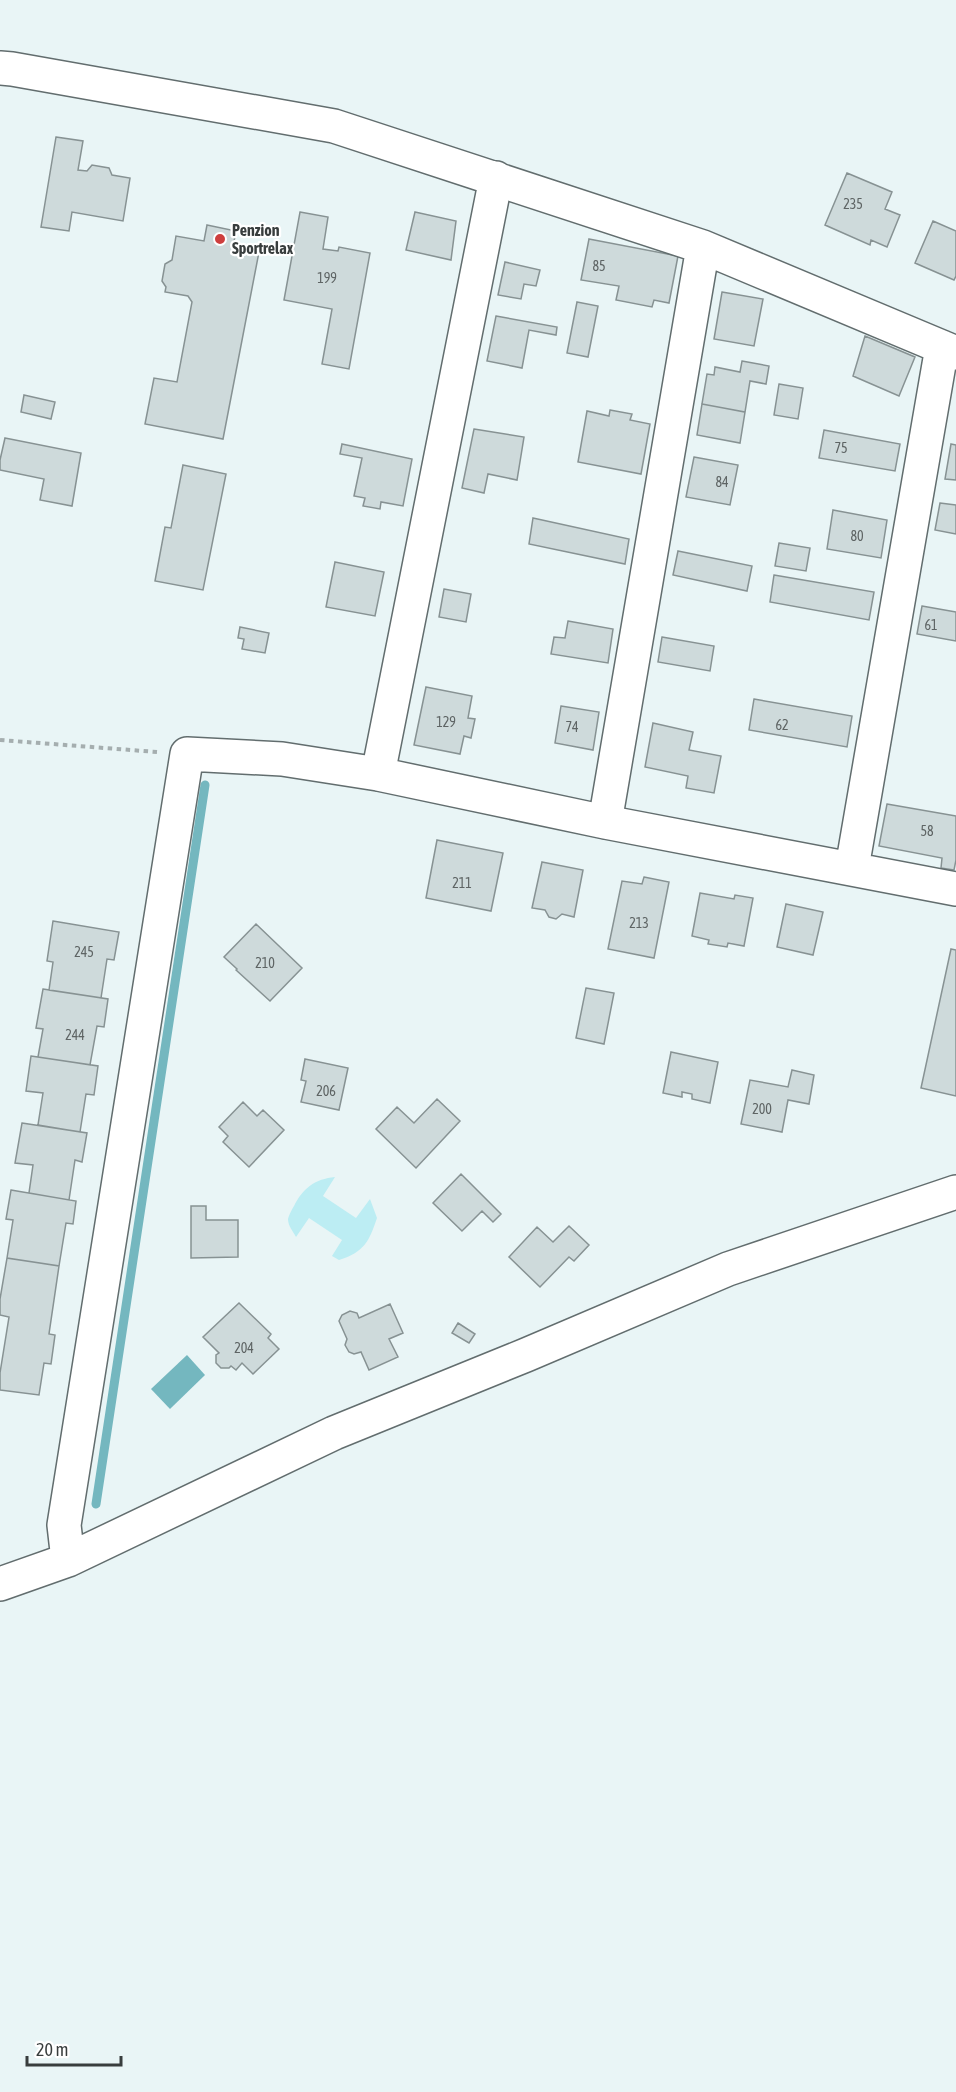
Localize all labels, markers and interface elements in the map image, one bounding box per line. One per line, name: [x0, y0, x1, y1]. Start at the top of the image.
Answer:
house number: 235: [843, 196, 863, 212]
place label: Penzion Sportrelax: [232, 221, 294, 257]
marker: Penzion Sportrelax: [213, 232, 227, 246]
house number: 85: [592, 258, 606, 274]
house number: 199: [317, 270, 337, 286]
house number: 75: [834, 440, 848, 456]
house number: 84: [715, 474, 729, 490]
house number: 80: [850, 528, 864, 544]
house number: 61: [924, 617, 938, 633]
house number: 129: [436, 714, 456, 730]
house number: 62: [775, 717, 789, 733]
house number: 74: [565, 719, 579, 735]
house number: 58: [920, 823, 934, 839]
house number: 211: [452, 875, 472, 891]
house number: 213: [629, 915, 649, 931]
house number: 245: [74, 944, 94, 960]
house number: 210: [255, 955, 275, 971]
house number: 244: [65, 1027, 85, 1043]
house number: 206: [316, 1083, 336, 1099]
house number: 200: [752, 1101, 772, 1117]
house number: 204: [234, 1340, 254, 1356]
scale bar: [27, 2029, 122, 2067]
text: 20 m: [36, 2039, 68, 2060]

